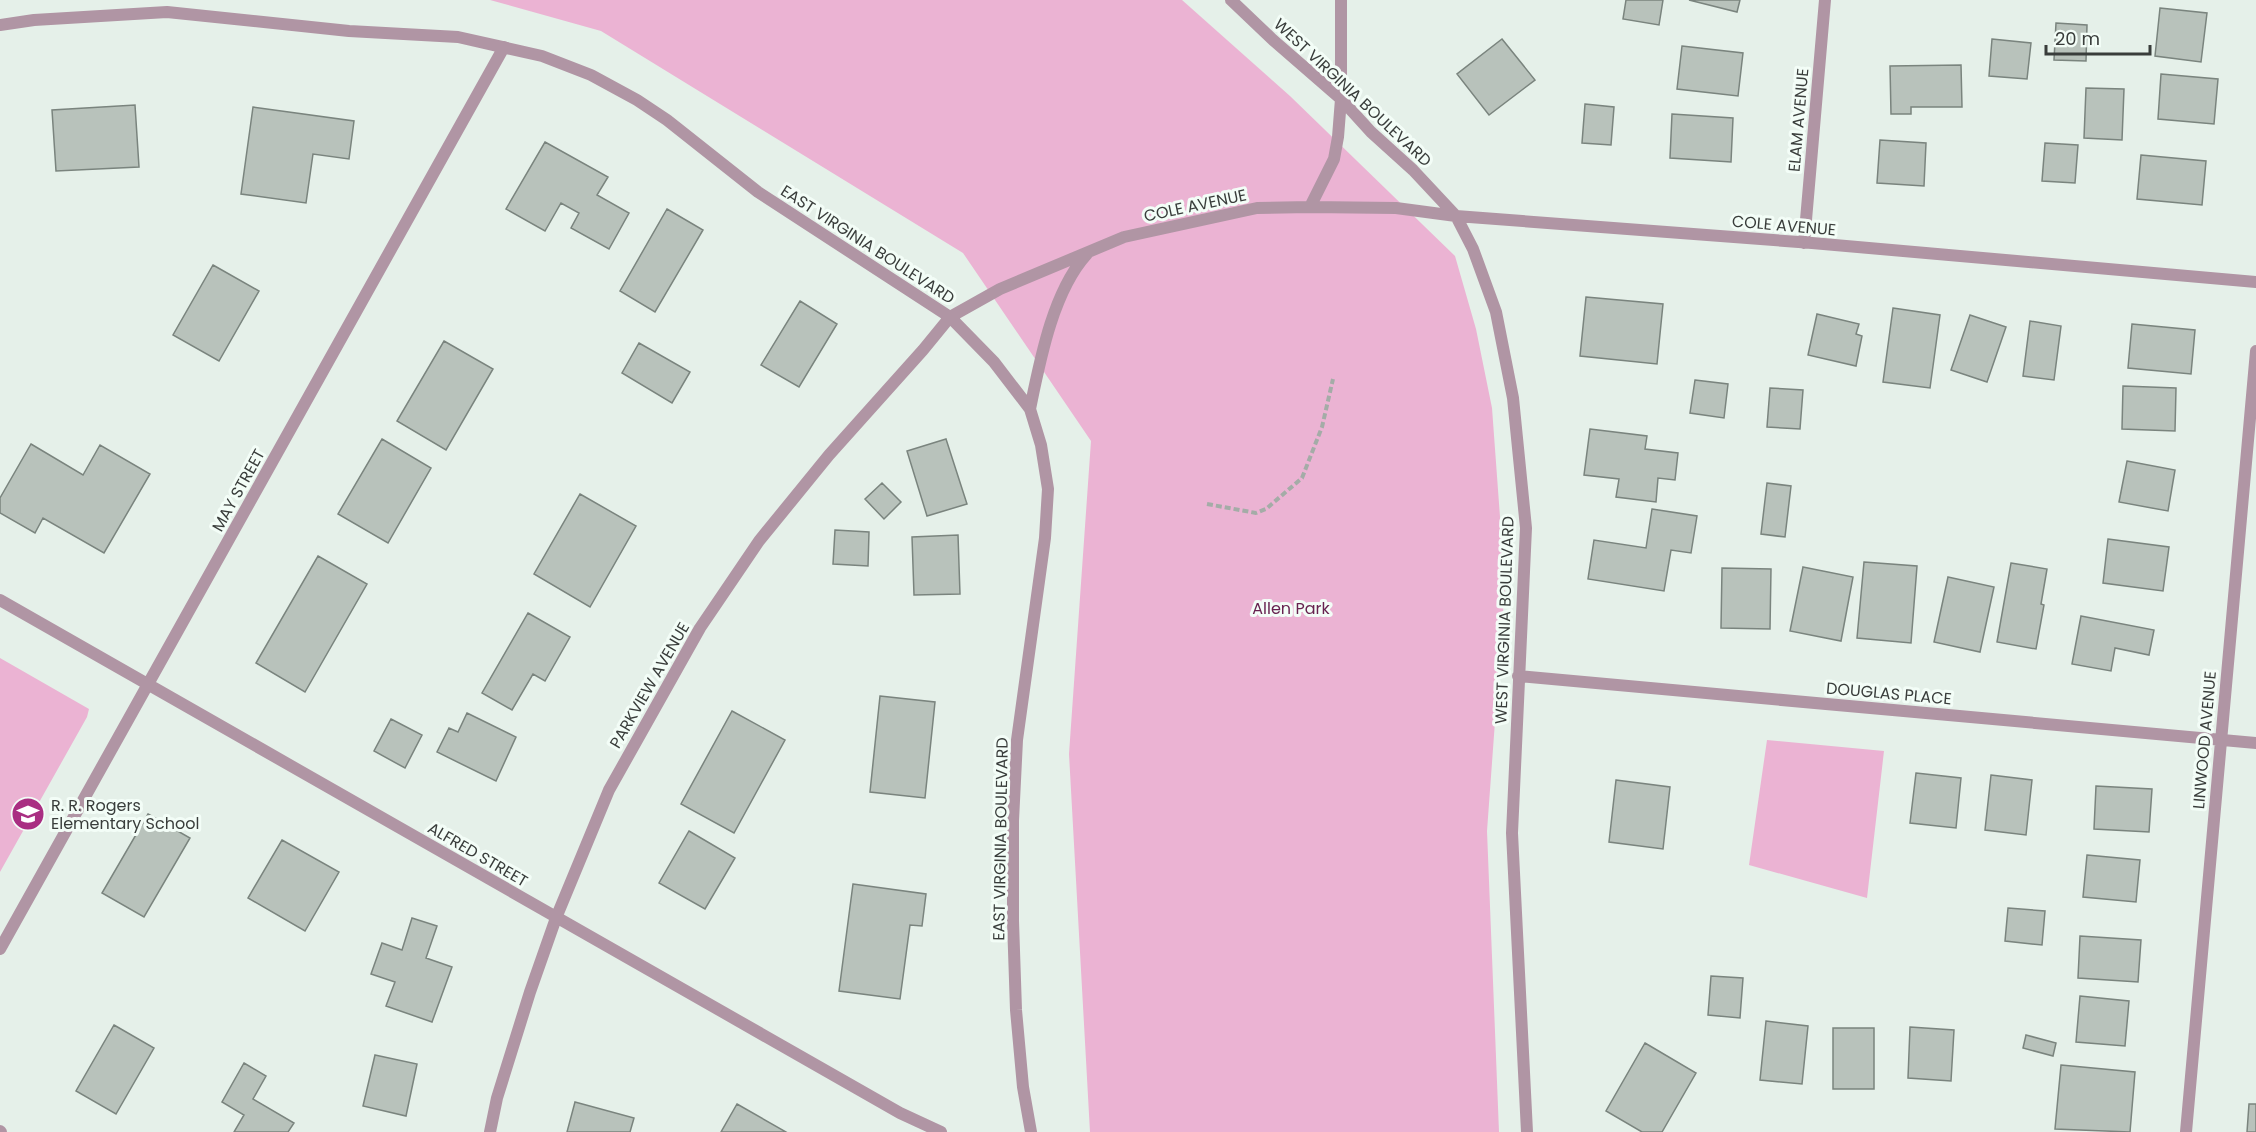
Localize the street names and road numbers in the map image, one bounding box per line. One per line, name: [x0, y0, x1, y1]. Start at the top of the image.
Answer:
street label: WEST VIRGINIA BOULEVARD: [1269, 13, 1437, 172]
street label: ELAM AVENUE: [1783, 67, 1814, 173]
street label: EAST VIRGINIA BOULEVARD: [776, 179, 959, 309]
street label: COLE AVENUE: [1142, 183, 1249, 228]
street label: COLE AVENUE: [1731, 209, 1837, 242]
street label: MAY STREET: [206, 445, 271, 536]
street label: WEST VIRGINIA BOULEVARD: [1489, 516, 1520, 724]
street label: PARKVIEW AVENUE: [604, 618, 695, 753]
street label: LINWOOD AVENUE: [2187, 670, 2222, 810]
street label: DOUGLAS PLACE: [1825, 677, 1953, 710]
street label: EAST VIRGINIA BOULEVARD: [987, 737, 1014, 941]
street label: ALFRED STREET: [423, 816, 532, 893]

